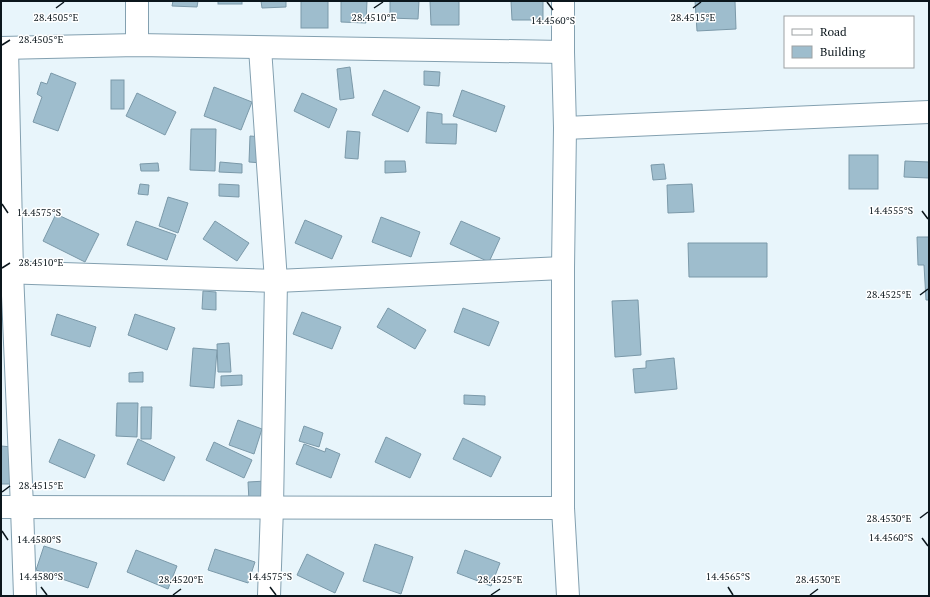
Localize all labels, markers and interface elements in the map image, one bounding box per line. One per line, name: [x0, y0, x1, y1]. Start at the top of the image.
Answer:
text: 28.4505°E: [34, 11, 79, 24]
text: 28.4510°E: [352, 11, 397, 24]
text: 28.4515°E: [671, 11, 716, 24]
text: 14.4560°S: [531, 14, 575, 27]
legend: [784, 16, 914, 68]
text: Road: [820, 24, 847, 39]
text: 28.4505°E: [19, 33, 64, 46]
text: Building: [820, 44, 866, 59]
text: 14.4555°S: [869, 204, 913, 217]
text: 14.4575°S: [17, 206, 61, 219]
text: 28.4510°E: [19, 256, 64, 269]
text: 28.4525°E: [867, 288, 912, 301]
text: 28.4515°E: [19, 479, 64, 492]
text: 28.4530°E: [867, 512, 912, 525]
text: 14.4560°S: [869, 531, 913, 544]
text: 14.4580°S: [17, 533, 61, 546]
text: 14.4580°S: [19, 570, 63, 583]
text: 14.4575°S: [248, 570, 292, 583]
text: 14.4565°S: [706, 570, 750, 583]
text: 28.4520°E: [159, 573, 204, 586]
text: 28.4525°E: [478, 573, 523, 586]
text: 28.4530°E: [796, 573, 841, 586]

